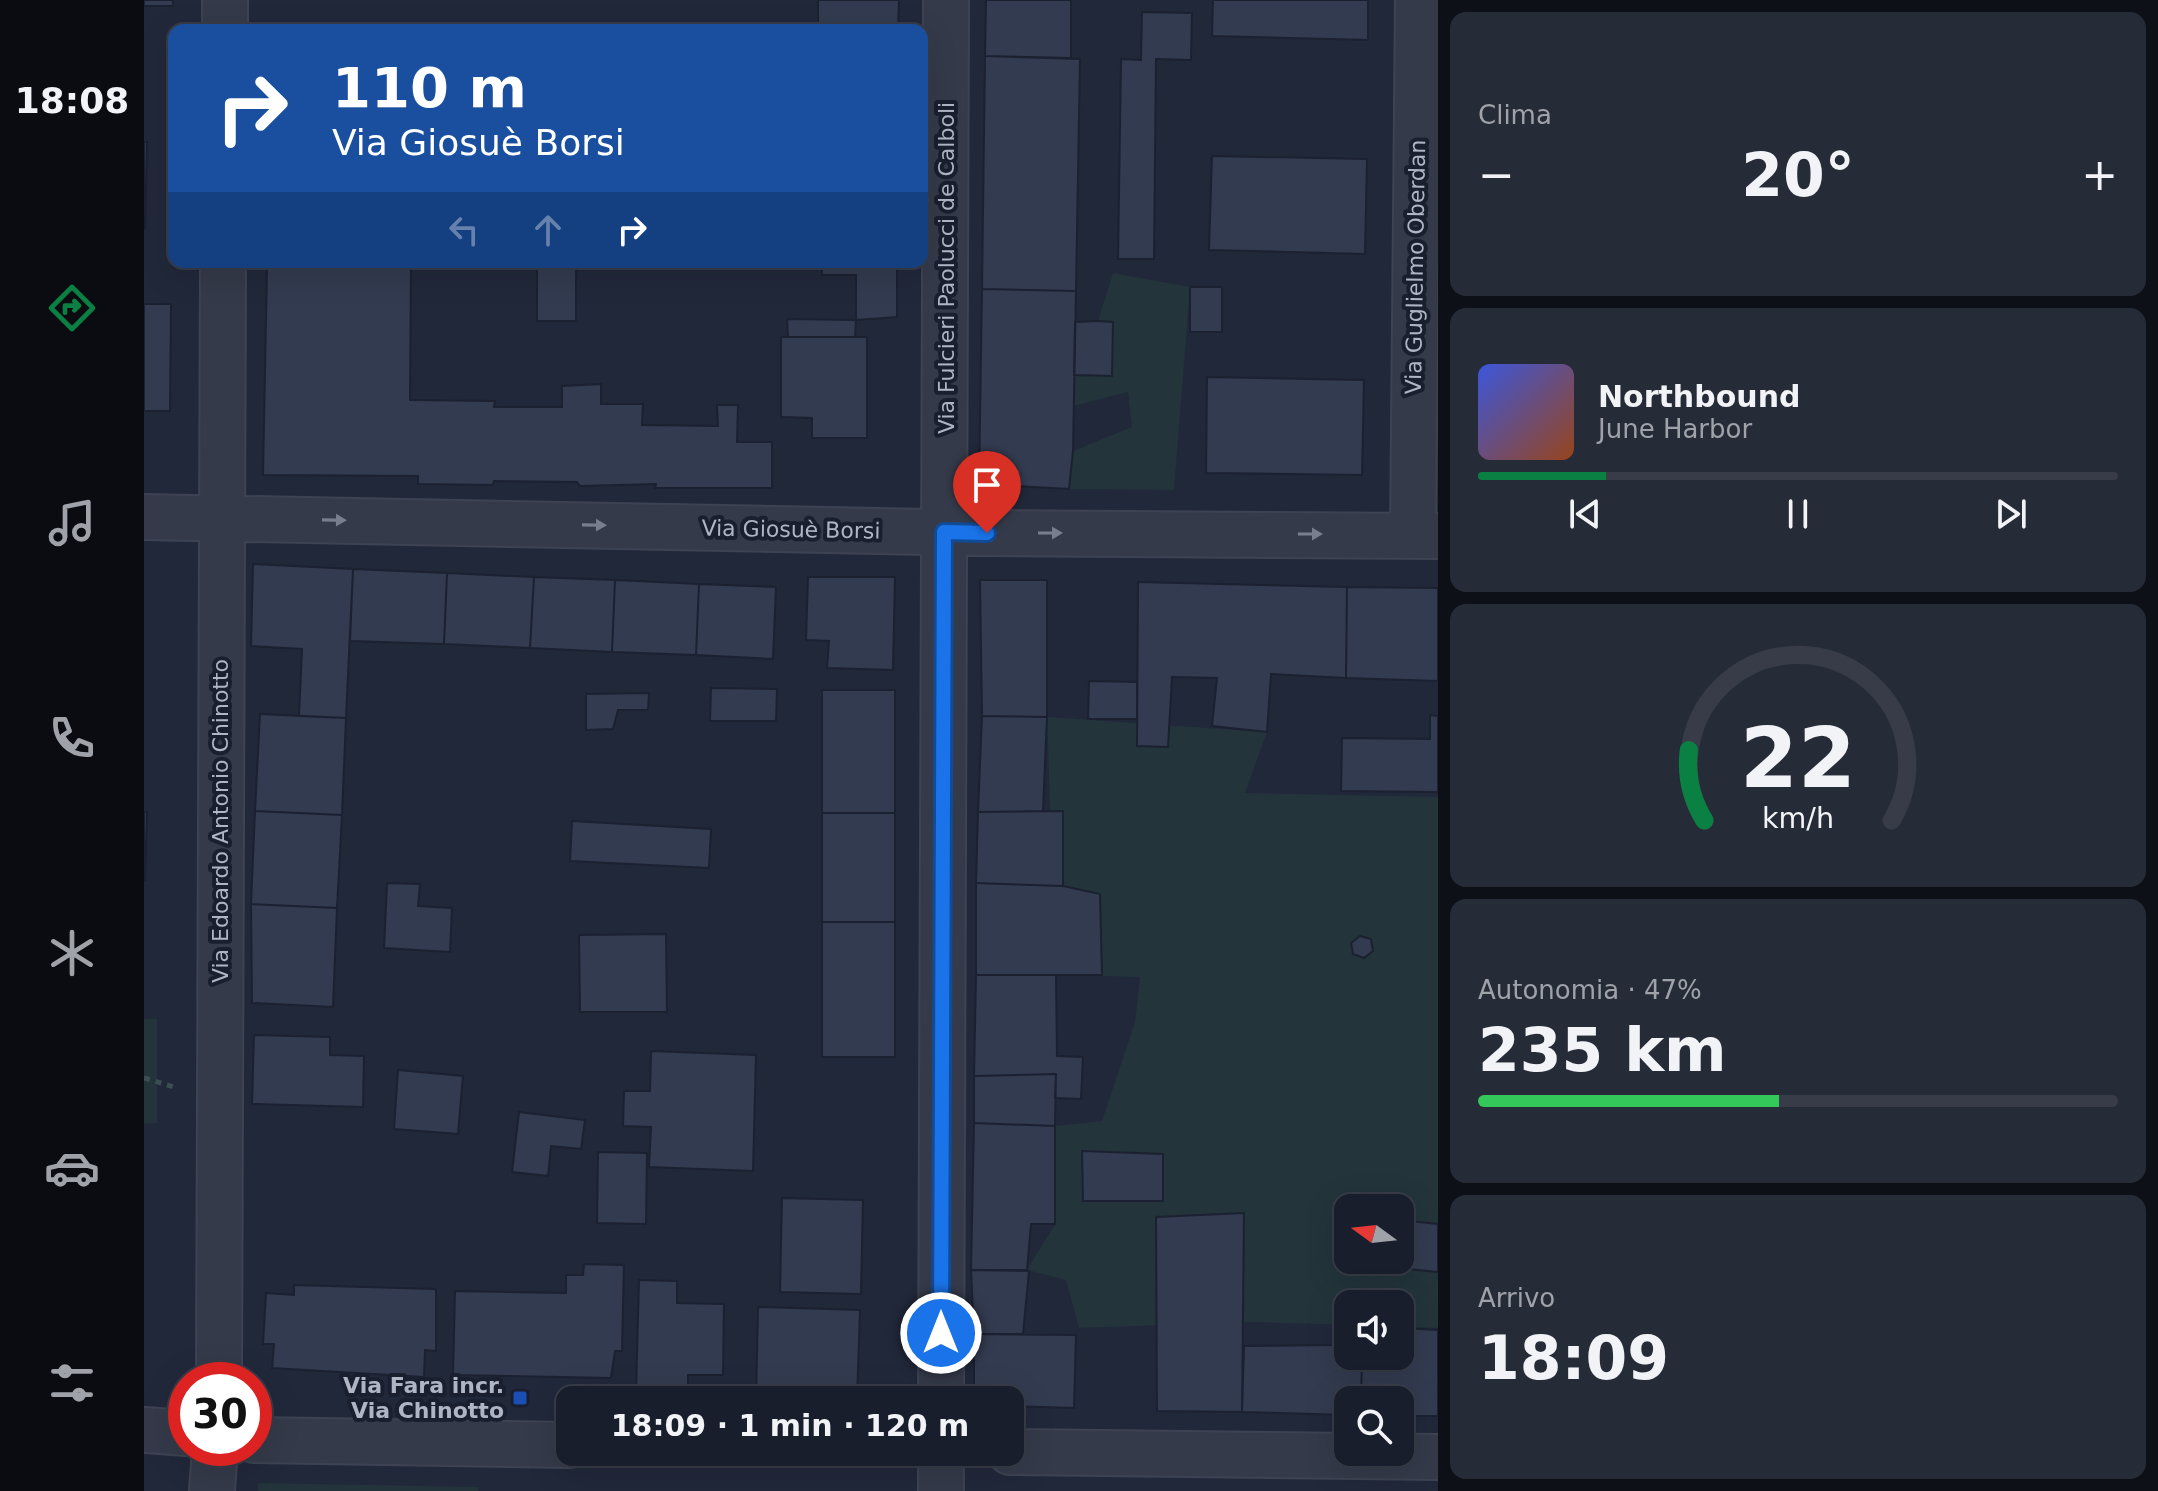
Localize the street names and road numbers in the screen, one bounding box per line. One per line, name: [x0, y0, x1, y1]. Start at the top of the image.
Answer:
street label: Via Fulcieri Paolucci de Calboli: [934, 102, 959, 434]
street label: Via Guglielmo Oberdan: [1401, 139, 1430, 395]
street label: Via Giosuè Borsi: [701, 515, 881, 544]
street label: Via Edoardo Antonio Chinotto: [208, 659, 233, 983]

